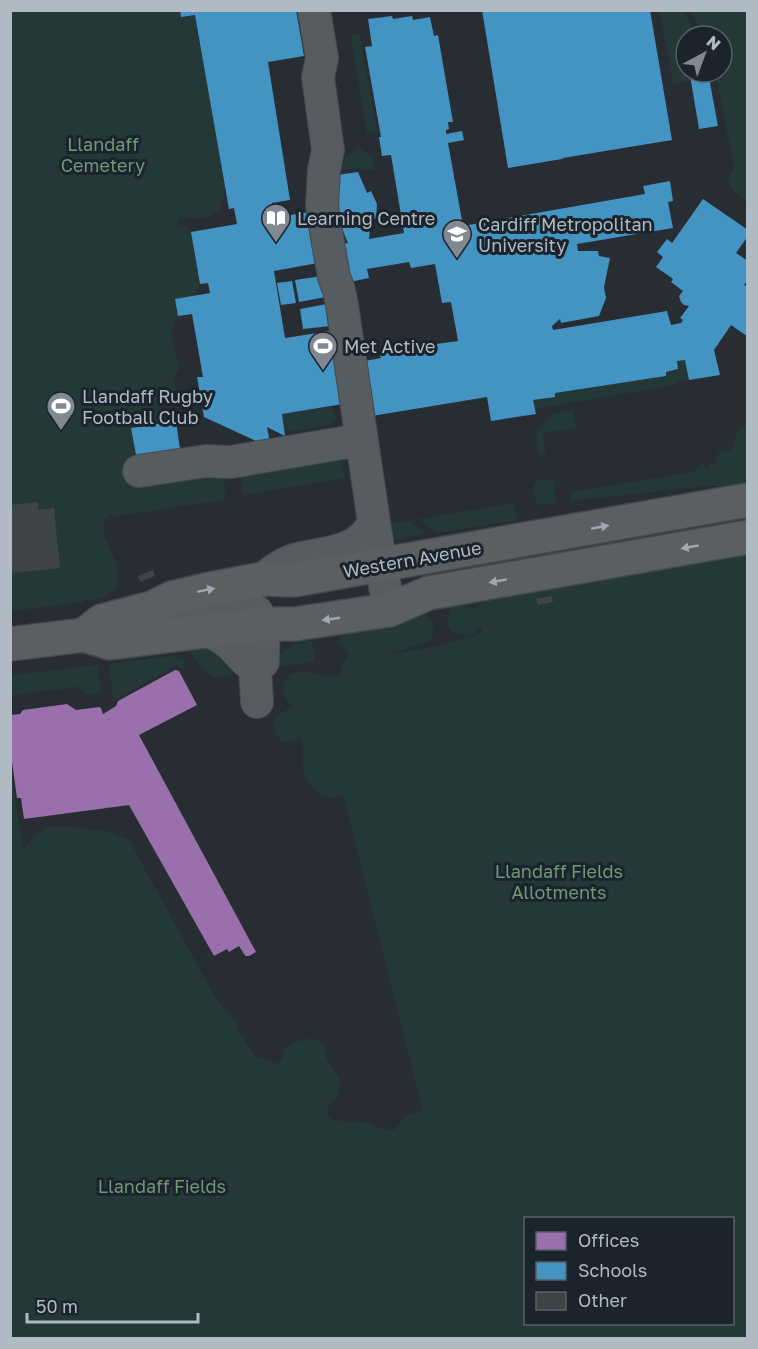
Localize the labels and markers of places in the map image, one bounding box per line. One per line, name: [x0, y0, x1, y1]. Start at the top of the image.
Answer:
library icon: Learning Centre: [260, 202, 292, 244]
place label: Learning Centre: [297, 207, 435, 229]
place label: Cardiff Metropolitan University: [478, 213, 653, 256]
school or university icon: Cardiff Metropolitan University: [441, 218, 473, 260]
sports icon: Met Active: [307, 330, 339, 372]
place label: Met Active: [344, 335, 436, 357]
place label: Llandaff Rugby Football Club: [82, 385, 213, 428]
sports icon: Llandaff Rugby Football Club: [45, 390, 77, 432]

